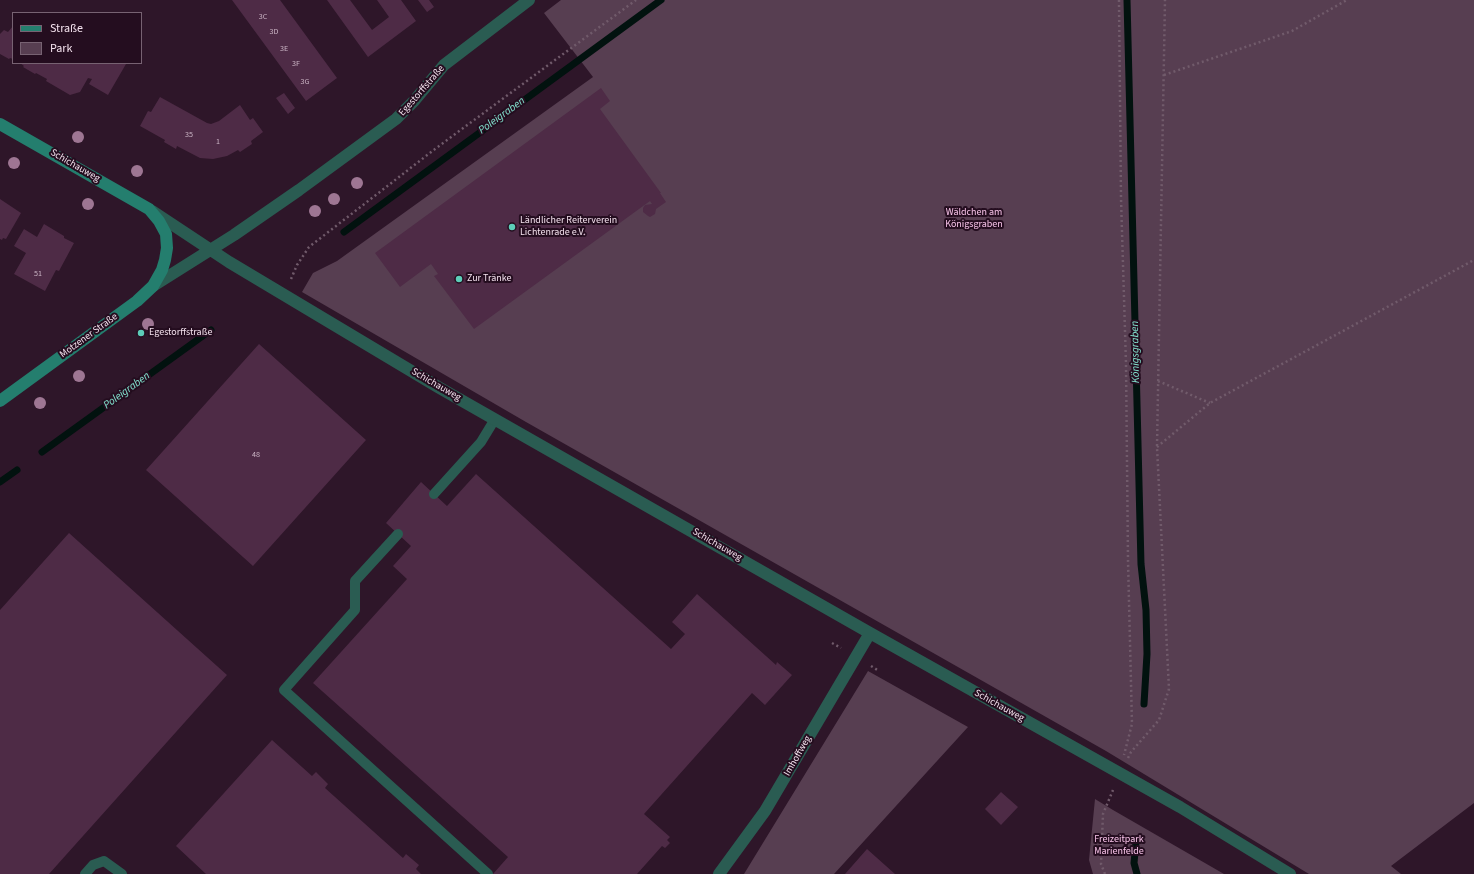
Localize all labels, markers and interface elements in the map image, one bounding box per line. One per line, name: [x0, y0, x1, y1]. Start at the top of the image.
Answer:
legend: [12, 12, 142, 64]
house number: 3C: [259, 12, 267, 22]
text: Straße: [50, 20, 83, 37]
house number: 3D: [270, 27, 278, 37]
text: Park: [50, 40, 72, 57]
house number: 3E: [280, 44, 288, 54]
house number: 3F: [292, 59, 300, 69]
street label: Egestorffstraße: [397, 63, 447, 119]
house number: 3G: [301, 77, 309, 87]
water label: Poleigraben: [476, 95, 528, 137]
house number: 35: [185, 130, 193, 140]
house number: 1: [216, 137, 220, 147]
street label: Schichauweg: [48, 147, 102, 185]
park label: Wäldchen am Königsgraben: [945, 207, 1003, 230]
place label: Ländlicher Reiterverein Lichtenrade e.V.: [520, 215, 617, 238]
marker: Ländlicher Reiterverein Lichtenrade e.V.: [507, 222, 517, 232]
house number: 51: [34, 269, 42, 279]
place label: Zur Tränke: [467, 273, 511, 285]
marker: Zur Tränke: [454, 274, 464, 284]
street label: Motzener Straße: [58, 311, 120, 361]
water label: Königsgraben: [1129, 321, 1143, 383]
place label: Egestorffstraße: [149, 327, 212, 339]
marker: Egestorffstraße: [136, 328, 146, 338]
street label: Schichauweg: [409, 366, 463, 404]
water label: Poleigraben: [101, 370, 153, 412]
house number: 48: [252, 450, 260, 460]
street label: Schichauweg: [690, 526, 744, 564]
street label: Schichauweg: [972, 687, 1026, 725]
street label: Imhoffweg: [782, 734, 814, 778]
park label: Freizeitpark Marienfelde: [1094, 834, 1144, 858]

